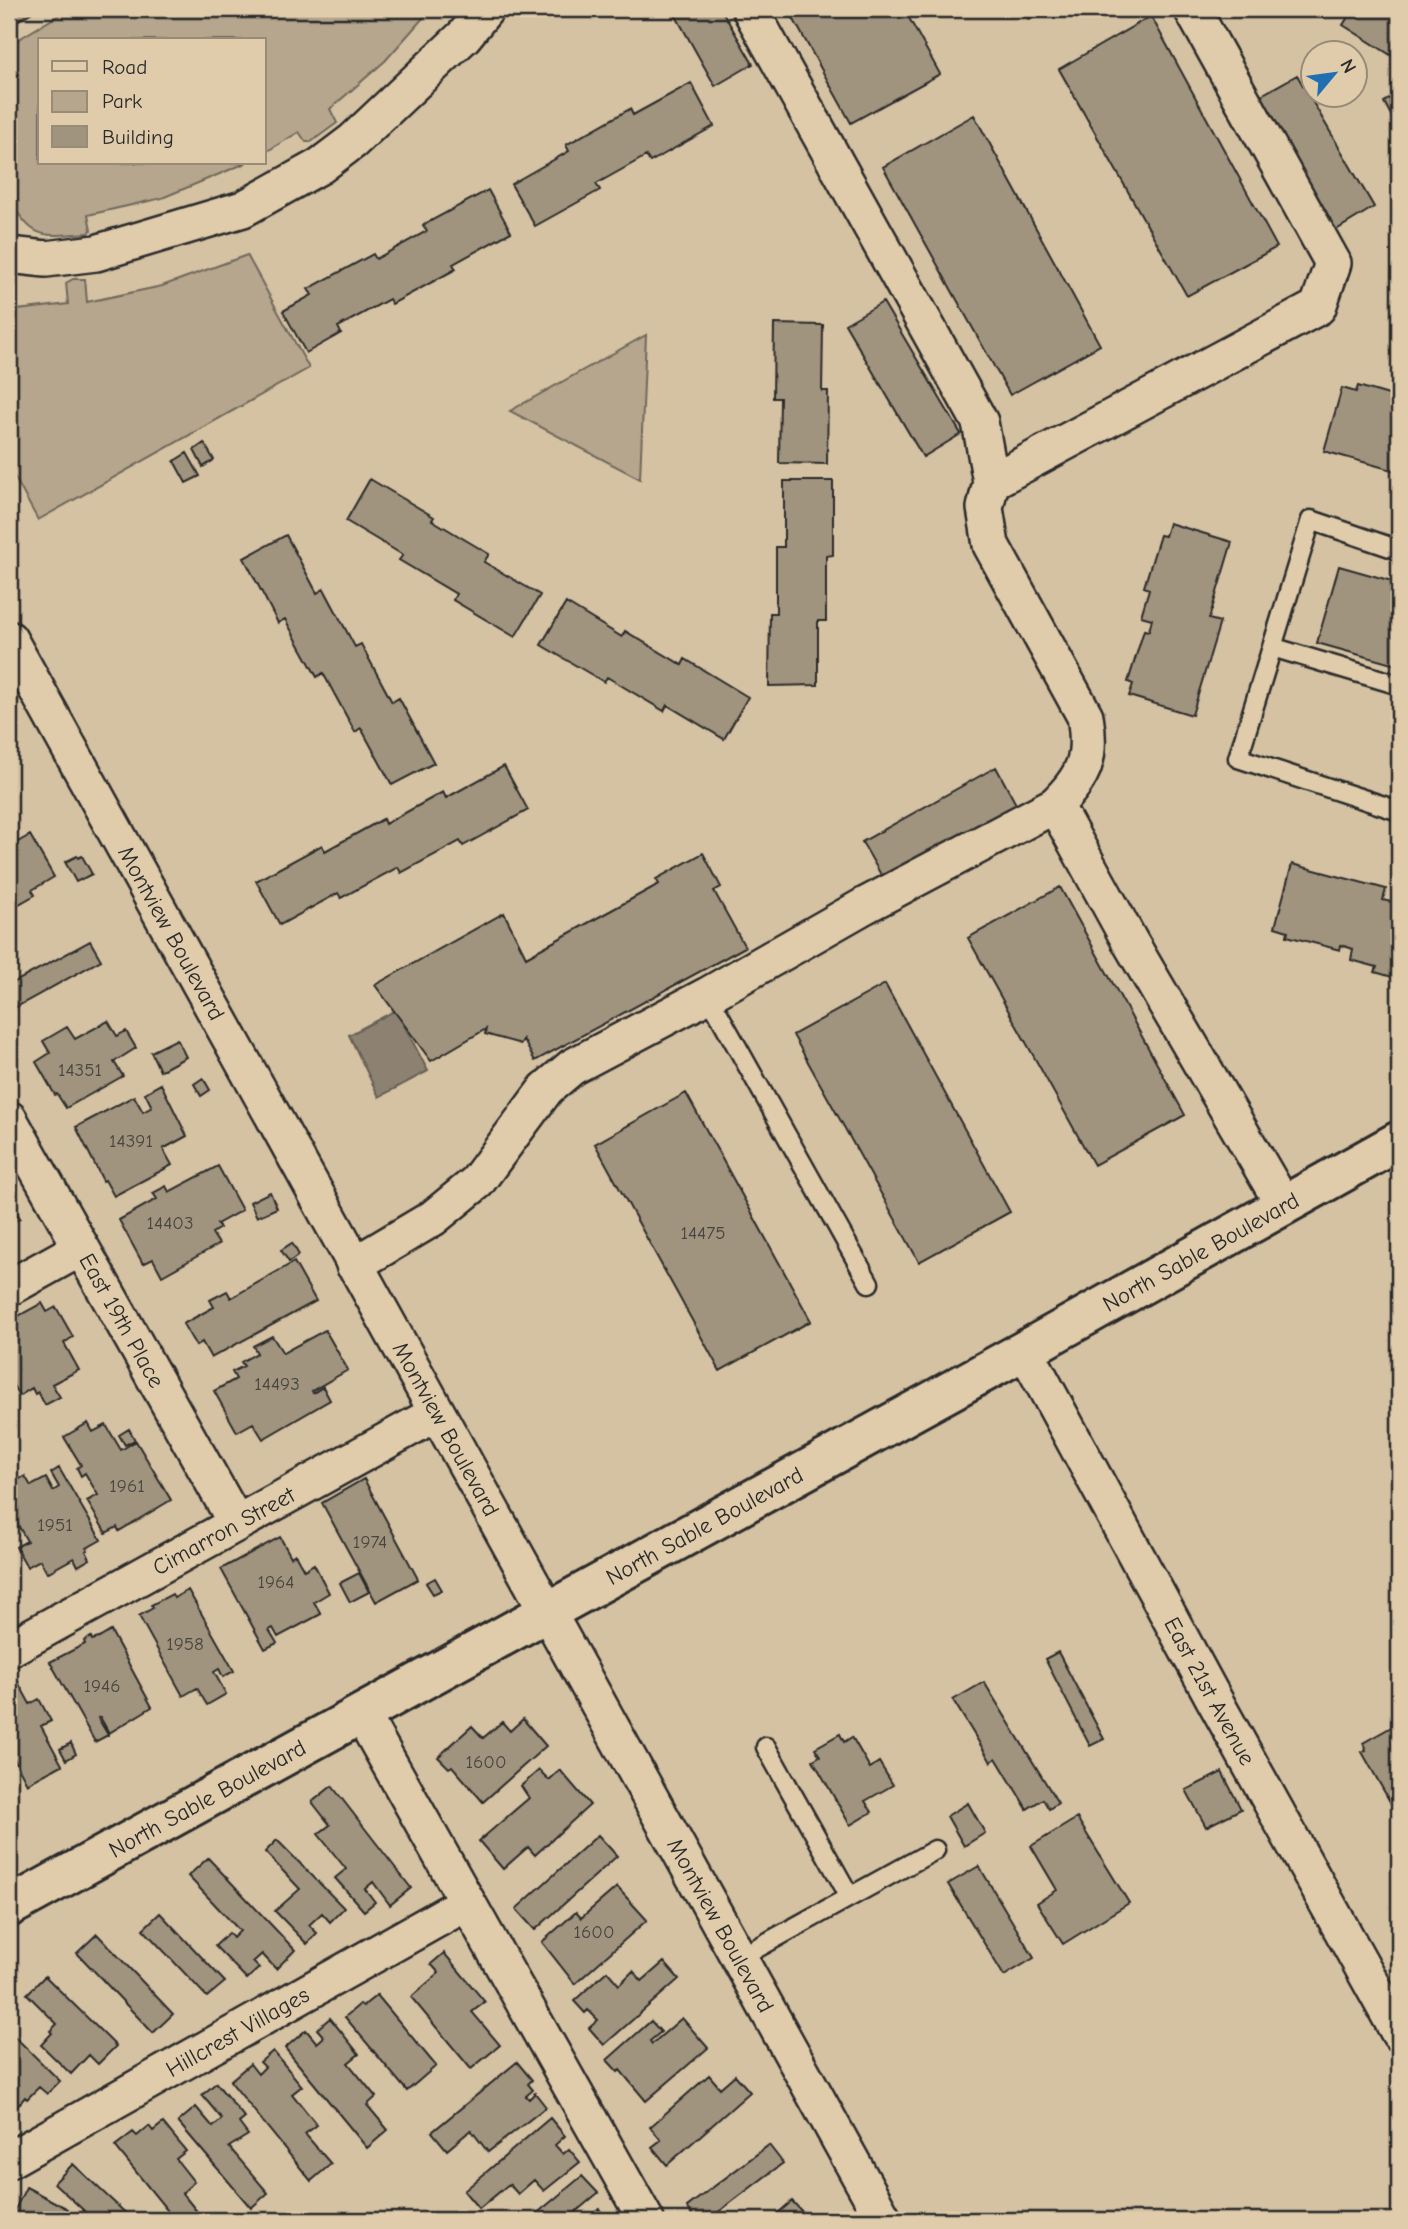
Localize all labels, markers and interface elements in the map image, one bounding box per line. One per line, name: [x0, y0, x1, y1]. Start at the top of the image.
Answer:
legend: [38, 38, 266, 164]
north arrow: [1300, 38, 1370, 108]
text: Road: [102, 55, 147, 79]
text: N: [1335, 55, 1361, 77]
text: Park: [102, 89, 142, 113]
text: Building: [102, 125, 174, 149]
street label: Montview Boulevard: [112, 841, 230, 1025]
house number: 14351: [58, 1059, 102, 1081]
house number: 14391: [109, 1130, 153, 1152]
street label: North Sable Boulevard: [1098, 1187, 1304, 1318]
house number: 14403: [146, 1212, 194, 1234]
house number: 14475: [680, 1222, 726, 1244]
street label: East 19th Place: [73, 1249, 170, 1393]
street label: Montview Boulevard: [387, 1337, 505, 1521]
house number: 14493: [254, 1373, 300, 1395]
street label: North Sable Boulevard: [601, 1461, 808, 1591]
house number: 1961: [109, 1475, 145, 1497]
street label: Cimarron Street: [148, 1480, 301, 1581]
house number: 1951: [37, 1514, 73, 1536]
house number: 1974: [353, 1531, 387, 1553]
house number: 1964: [257, 1571, 295, 1593]
street label: East 21st Avenue: [1158, 1613, 1261, 1770]
house number: 1958: [166, 1633, 204, 1655]
house number: 1946: [83, 1675, 121, 1697]
street label: North Sable Boulevard: [104, 1734, 311, 1864]
house number: 1600: [466, 1751, 506, 1773]
street label: Montview Boulevard: [661, 1834, 779, 2017]
house number: 1600: [574, 1921, 614, 1943]
street label: Hillcrest Villages: [161, 1981, 314, 2083]

